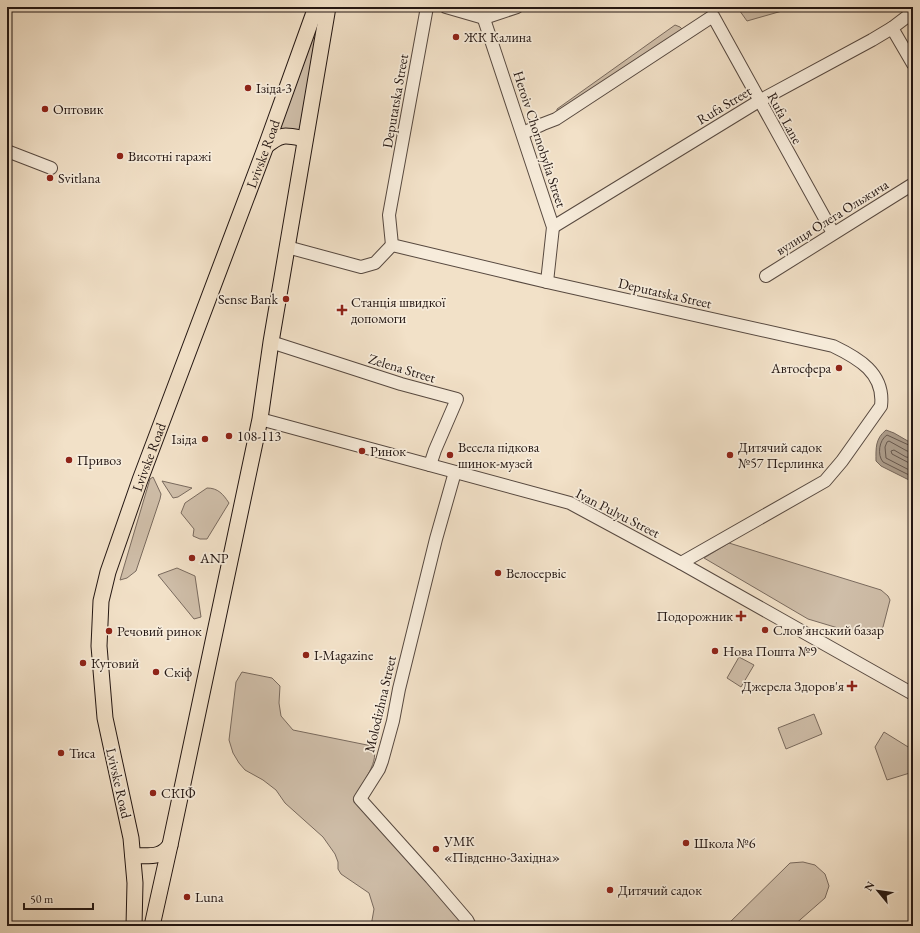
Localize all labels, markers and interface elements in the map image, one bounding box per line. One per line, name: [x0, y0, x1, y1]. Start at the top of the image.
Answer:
place label: ЖК Калина: [463, 28, 532, 46]
marker: ЖК Калина: [451, 32, 461, 42]
street label: Deputatska Street: [378, 52, 412, 149]
street label: Heroiv Chornobylia Street: [509, 68, 571, 210]
place label: Ізіда-3: [256, 79, 292, 97]
street label: Rufa Street: [693, 81, 755, 128]
marker: Ізіда-3: [243, 83, 253, 93]
street label: Rufa Lane: [763, 89, 807, 148]
place label: Оптовик: [53, 100, 104, 118]
marker: Оптовик: [40, 104, 50, 114]
street label: Lvivske Road: [242, 116, 284, 191]
place label: Висотні гаражі: [128, 147, 212, 165]
marker: Висотні гаражі: [115, 151, 125, 161]
place label: Svitlana: [58, 169, 101, 187]
marker: Svitlana: [45, 173, 55, 183]
street label: вулиця Олега Ольжича: [772, 175, 892, 259]
street label: Deputatska Street: [617, 274, 714, 313]
place label: Sense Bank: [218, 290, 278, 308]
place label: Станція швидкої допомоги: [351, 293, 446, 327]
marker: Sense Bank: [281, 294, 291, 304]
marker: Станція швидкої допомоги: [336, 304, 348, 316]
street label: Zelena Street: [366, 349, 438, 387]
place label: Автосфера: [770, 359, 831, 377]
marker: Автосфера: [834, 363, 844, 373]
street label: Lvivske Road: [128, 419, 170, 494]
place label: 108-113: [237, 427, 281, 445]
place label: Ізіда: [172, 430, 197, 448]
marker: 108-113: [224, 431, 234, 441]
marker: Ізіда: [200, 434, 210, 444]
place label: Весела підкова шинок-музей: [458, 438, 540, 472]
place label: Дитячий садок №57 Перлинка: [738, 438, 824, 472]
place label: Ринок: [370, 442, 406, 460]
marker: Ринок: [357, 446, 367, 456]
marker: Весела підкова шинок-музей: [445, 450, 455, 460]
marker: Дитячий садок №57 Перлинка: [725, 450, 735, 460]
place label: Привоз: [77, 451, 121, 469]
marker: Привоз: [64, 455, 74, 465]
street label: Ivan Pulyu Street: [573, 484, 664, 542]
place label: ANP: [199, 549, 229, 567]
marker: ANP: [187, 553, 197, 563]
place label: Велосервіс: [506, 564, 567, 582]
marker: Велосервіс: [493, 568, 503, 578]
place label: Подорожник: [656, 607, 733, 625]
marker: Подорожник: [736, 611, 746, 621]
place label: Слов'янський базар: [773, 621, 884, 639]
place label: Речовий ринок: [117, 622, 202, 640]
marker: Слов'янський базар: [760, 625, 770, 635]
marker: Речовий ринок: [104, 626, 114, 636]
place label: Нова Пошта №9: [723, 642, 817, 660]
place label: I-Magazine: [314, 646, 374, 664]
marker: Нова Пошта №9: [710, 646, 720, 656]
marker: I-Magazine: [301, 650, 311, 660]
street label: Molodizhna Street: [360, 653, 400, 754]
place label: Кутовий: [91, 654, 140, 672]
marker: Кутовий: [78, 658, 88, 668]
place label: Скіф: [164, 663, 192, 681]
marker: Скіф: [151, 667, 161, 677]
place label: Джерела Здоров'я: [742, 677, 844, 695]
marker: Джерела Здоров'я: [847, 681, 857, 691]
place label: Тиса: [69, 744, 96, 762]
street label: Lvivske Road: [102, 746, 136, 821]
marker: Тиса: [56, 748, 66, 758]
place label: СКІФ: [161, 784, 196, 802]
marker: СКІФ: [148, 788, 158, 798]
place label: УМК «Південно-Західна»: [443, 832, 560, 866]
place label: Школа №6: [694, 834, 756, 852]
marker: Школа №6: [681, 838, 691, 848]
marker: УМК «Південно-Західна»: [431, 844, 441, 854]
north arrow: [858, 871, 898, 911]
text: N: [861, 879, 878, 893]
place label: Дитячий садок: [618, 881, 702, 899]
scale bar: [24, 885, 93, 911]
marker: Дитячий садок: [605, 885, 615, 895]
place label: Luna: [195, 888, 224, 906]
text: 50 m: [30, 891, 54, 907]
marker: Luna: [182, 892, 192, 902]

